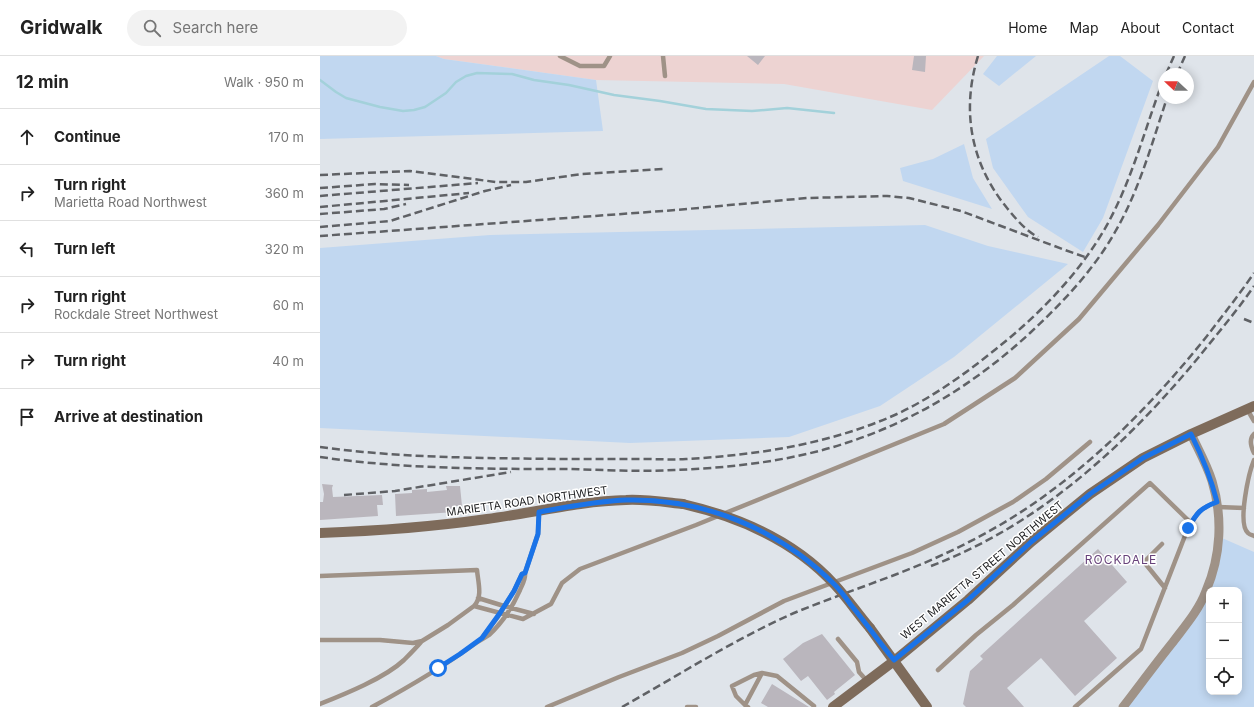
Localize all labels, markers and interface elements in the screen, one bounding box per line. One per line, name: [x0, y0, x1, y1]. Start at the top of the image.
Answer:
search box: [127, 10, 407, 46]
text: Gridwalk: [20, 16, 103, 39]
icon: search: [141, 17, 163, 39]
text: Search here: [173, 18, 258, 37]
text: Home: [1008, 19, 1047, 36]
text: Map: [1069, 19, 1099, 36]
text: About: [1121, 19, 1160, 36]
text: Contact: [1182, 19, 1234, 36]
north arrow: [1158, 68, 1194, 104]
text: 12 min: [16, 72, 69, 92]
text: Walk · 950 m: [224, 74, 304, 90]
icon: ahead: [16, 126, 38, 148]
text: Continue: [54, 127, 121, 146]
text: 170 m: [268, 129, 304, 145]
text: Turn right: [54, 175, 126, 194]
icon: right: [16, 182, 38, 204]
text: 360 m: [265, 185, 304, 201]
text: Marietta Road Northwest: [54, 194, 207, 210]
icon: left: [16, 238, 38, 260]
text: Turn left: [54, 239, 115, 258]
text: 320 m: [265, 241, 304, 257]
text: Turn right: [54, 287, 126, 306]
icon: right: [16, 294, 38, 316]
text: 60 m: [273, 297, 304, 313]
text: Rockdale Street Northwest: [54, 306, 218, 322]
icon: right: [16, 350, 38, 372]
text: Turn right: [54, 351, 126, 370]
text: 40 m: [272, 353, 304, 369]
icon: arrive: [16, 406, 38, 428]
text: Arrive at destination: [54, 407, 203, 426]
street label: MARIETTA ROAD NORTHWEST: [446, 483, 608, 519]
street label: WEST MARIETTA STREET NORTHWEST: [898, 498, 1066, 642]
route end: [1179, 519, 1197, 537]
district label: ROCKDALE: [1085, 552, 1157, 567]
map controls: [1206, 587, 1242, 695]
button: +: [1206, 587, 1242, 623]
button: −: [1206, 623, 1242, 659]
route start: [429, 659, 447, 677]
button: locate: [1206, 659, 1242, 695]

